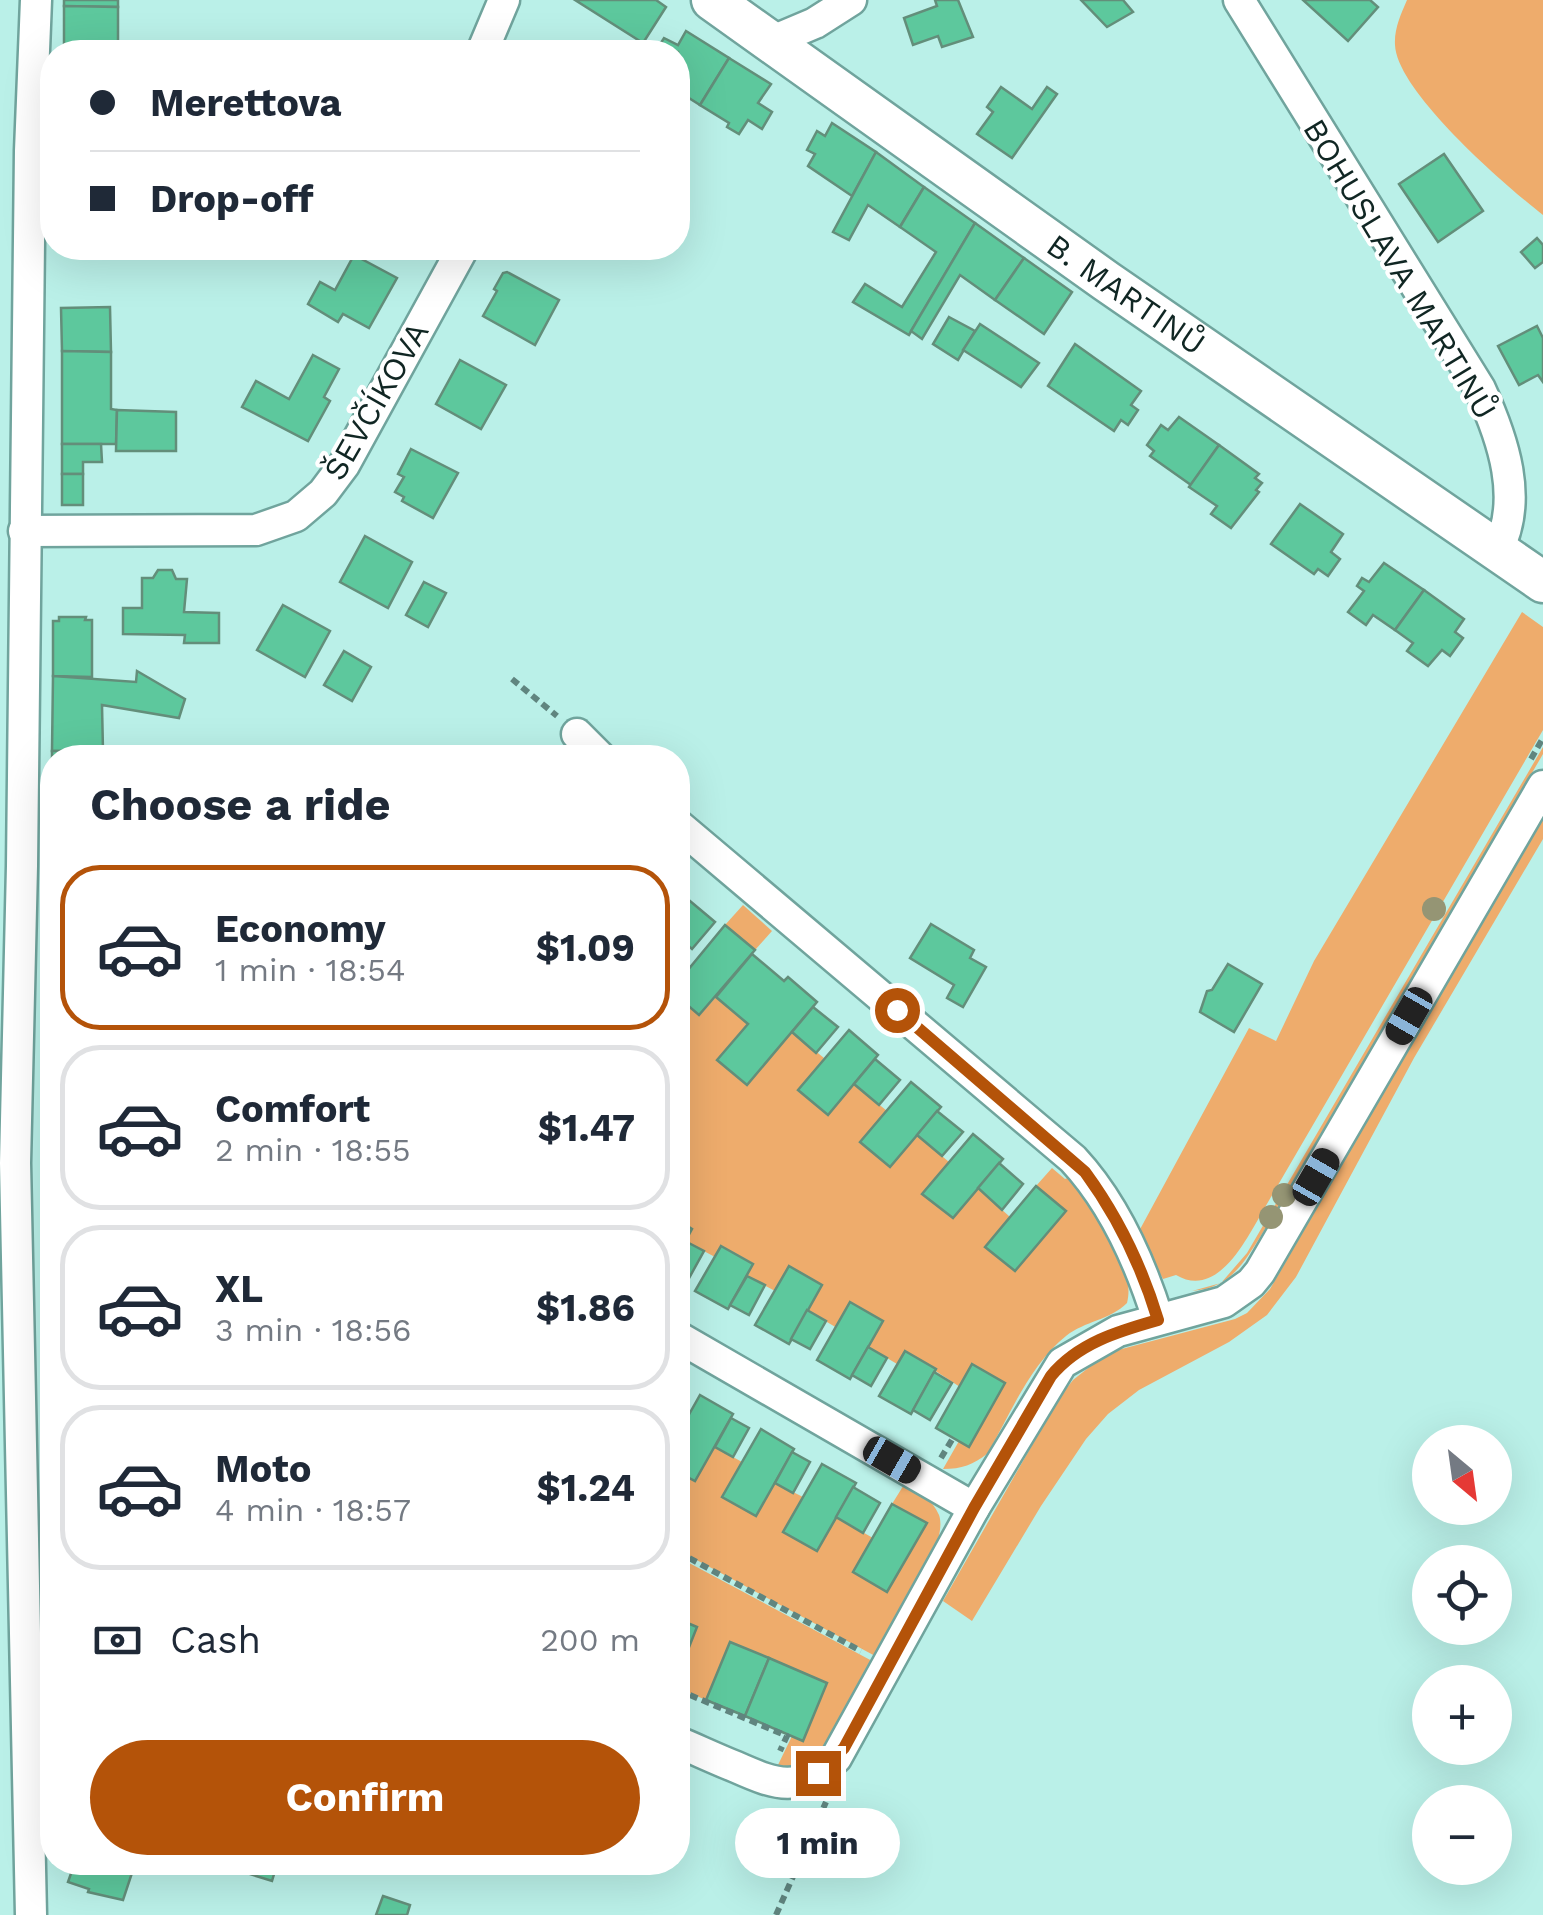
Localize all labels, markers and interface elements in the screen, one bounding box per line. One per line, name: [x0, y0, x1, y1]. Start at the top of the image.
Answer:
text: Merettova: [150, 81, 341, 125]
street label: BOHUSLAVA MARTINŮ: [1295, 112, 1505, 426]
text: Drop-off: [150, 177, 314, 221]
street label: B. MARTINŮ: [1039, 226, 1213, 363]
street label: ŠEVČÍKOVA: [316, 315, 436, 487]
text: Choose a ride: [90, 778, 390, 831]
icon: car: [95, 903, 185, 993]
text: Economy: [215, 907, 386, 951]
text: $1.09: [536, 926, 635, 970]
text: 1 min · 18:54: [215, 951, 405, 989]
car: [1381, 983, 1437, 1049]
route start: [875, 988, 920, 1033]
icon: car: [95, 1083, 185, 1173]
text: Comfort: [215, 1087, 370, 1131]
text: $1.47: [538, 1106, 635, 1150]
text: 2 min · 18:55: [215, 1131, 411, 1169]
car: [1288, 1144, 1344, 1210]
icon: car: [95, 1263, 185, 1353]
text: XL: [215, 1267, 263, 1311]
text: $1.86: [536, 1286, 635, 1330]
text: 3 min · 18:56: [215, 1311, 412, 1349]
north arrow: [1412, 1425, 1512, 1525]
map controls: [1412, 1425, 1512, 1885]
car: [859, 1432, 925, 1488]
icon: car: [95, 1443, 185, 1533]
text: Moto: [215, 1447, 311, 1491]
text: $1.24: [537, 1466, 635, 1510]
text: 4 min · 18:57: [215, 1491, 411, 1529]
button: locate: [1412, 1545, 1512, 1645]
icon: cash: [90, 1613, 145, 1668]
text: Cash: [170, 1618, 261, 1662]
text: 200 m: [540, 1621, 640, 1659]
button: +: [1412, 1665, 1512, 1765]
button: Confirm: [90, 1740, 640, 1855]
route end: [796, 1751, 841, 1796]
button: −: [1412, 1785, 1512, 1885]
callout: 1 min: [736, 1808, 900, 1878]
text: 1 min: [776, 1824, 859, 1862]

